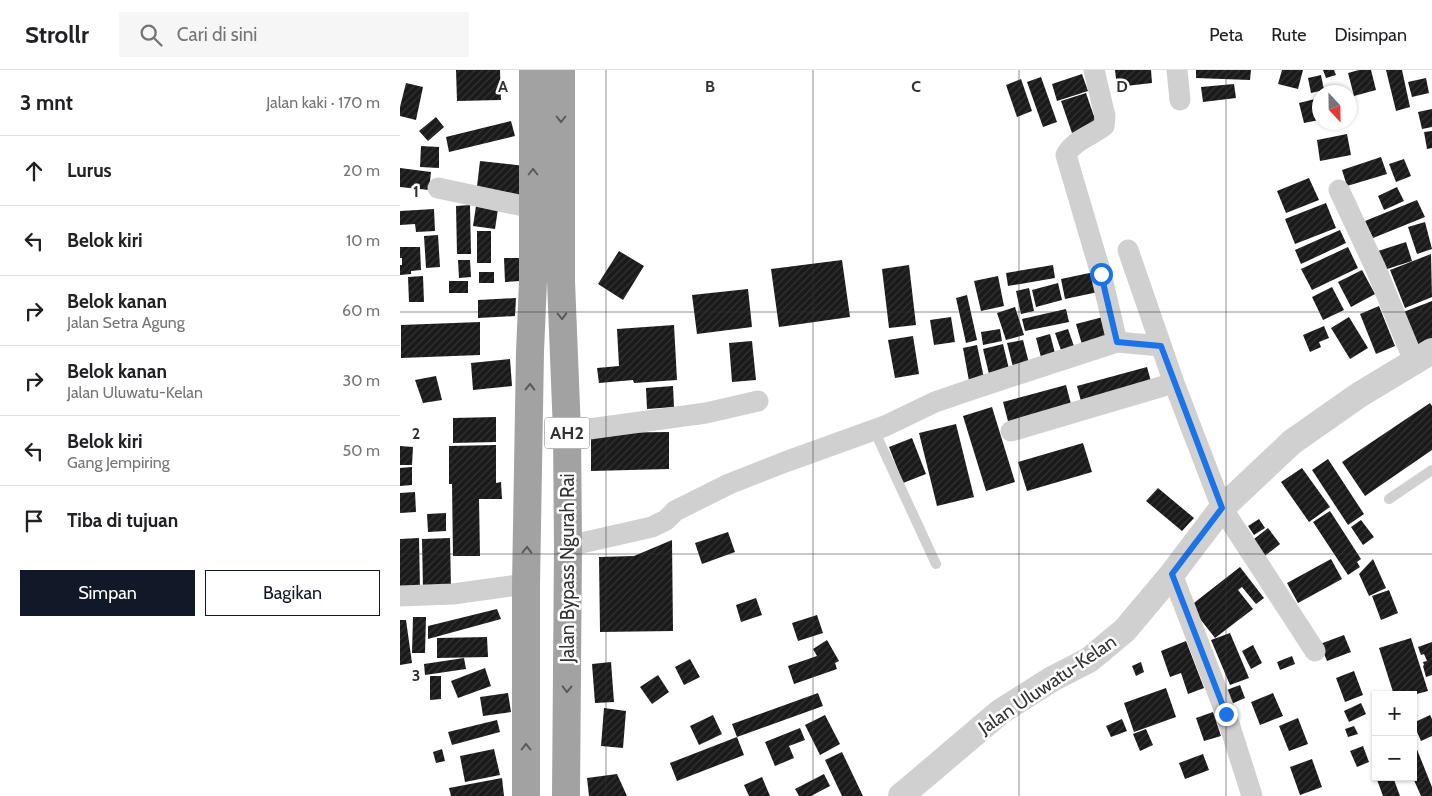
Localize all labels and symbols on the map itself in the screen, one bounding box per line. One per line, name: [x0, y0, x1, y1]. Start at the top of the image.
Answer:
text: A: [498, 77, 508, 96]
text: B: [705, 77, 715, 96]
text: C: [911, 77, 921, 96]
text: D: [1116, 77, 1128, 96]
north arrow: [1312, 85, 1357, 130]
one-way arrow: [556, 115, 566, 123]
one-way arrow: [528, 168, 538, 176]
text: 1: [413, 182, 419, 201]
route start: [1090, 263, 1113, 286]
one-way arrow: [557, 312, 567, 320]
one-way arrow: [525, 383, 535, 391]
road number: AH2: [544, 418, 590, 448]
text: 2: [412, 424, 420, 443]
street label: Jalan Bypass Ngurah Rai: [556, 473, 579, 664]
one-way arrow: [522, 546, 532, 554]
street label: Jalan Uluwatu-Kelan: [973, 630, 1121, 740]
text: 3: [412, 666, 420, 685]
one-way arrow: [562, 685, 572, 693]
route end: [1215, 703, 1238, 726]
one-way arrow: [521, 743, 531, 751]

